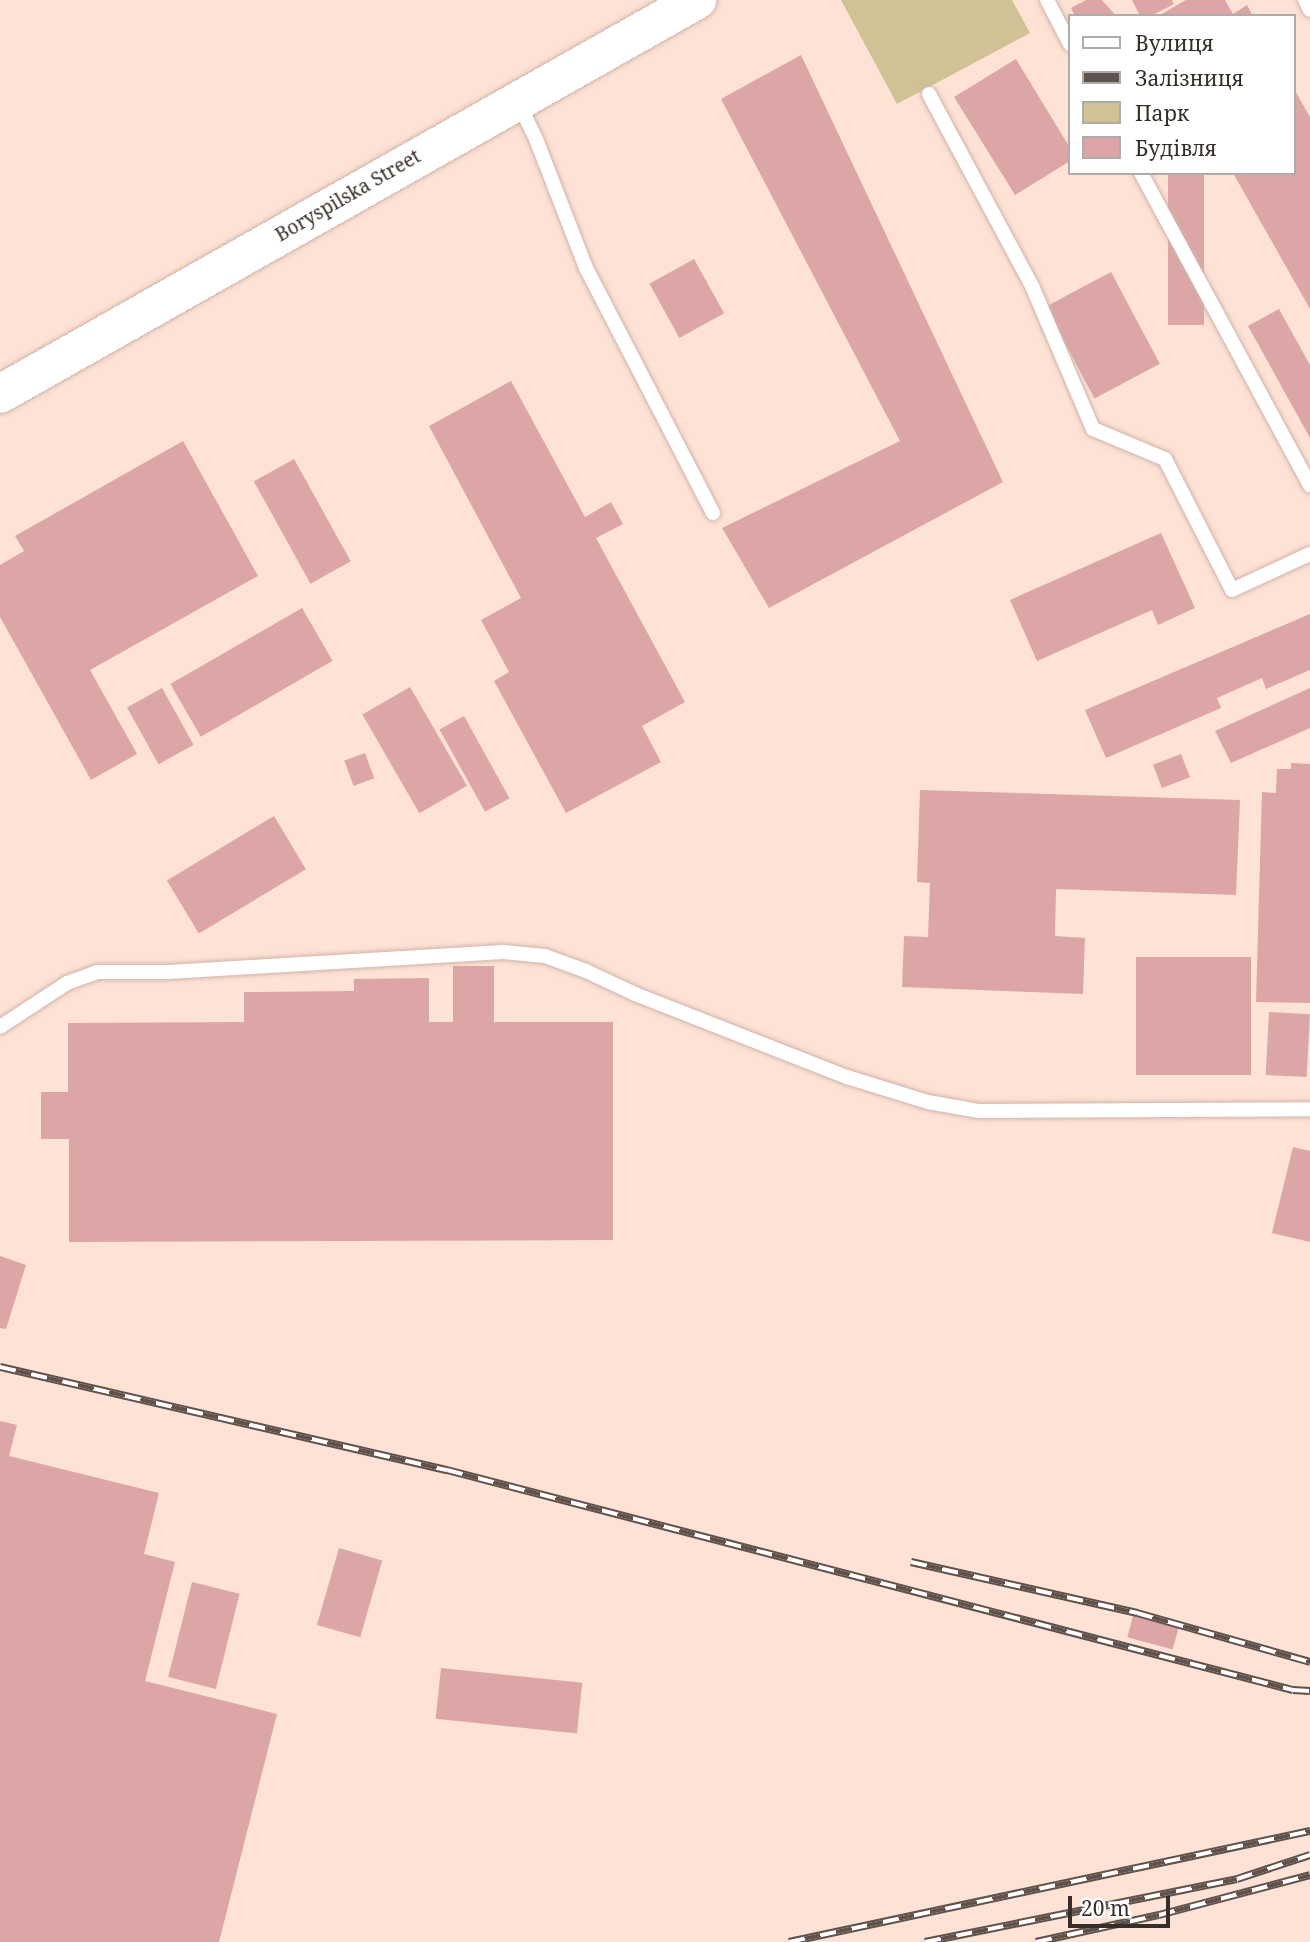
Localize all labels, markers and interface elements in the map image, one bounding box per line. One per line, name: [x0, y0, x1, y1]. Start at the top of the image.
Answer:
legend: [1068, 14, 1296, 175]
text: Вулиця: [1135, 29, 1214, 57]
text: Залізниця: [1135, 64, 1244, 92]
text: Парк: [1135, 99, 1189, 127]
text: Будівля: [1135, 134, 1217, 162]
street label: Boryspilska Street: [271, 145, 425, 247]
scale bar: [1072, 1882, 1174, 1926]
text: 20 m: [1081, 1894, 1130, 1922]

